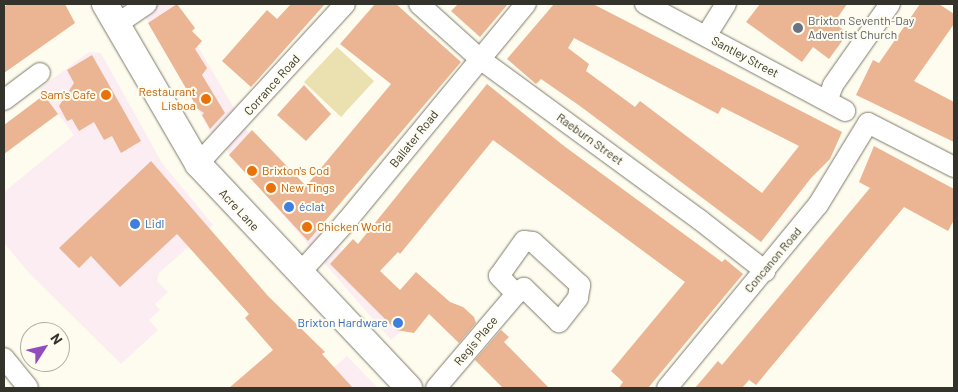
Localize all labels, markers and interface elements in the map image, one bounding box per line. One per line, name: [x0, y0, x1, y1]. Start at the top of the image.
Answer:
place label: Brixton Seventh-Day Adventist Church: [808, 14, 914, 42]
marker: Brixton Seventh-Day Adventist Church: [792, 22, 804, 34]
street label: Santley Street: [709, 33, 781, 81]
street label: Corrance Road: [241, 52, 303, 118]
place label: Restaurant Lisboa: [138, 85, 196, 113]
place label: Sam's Cafe: [40, 88, 96, 102]
marker: Sam's Cafe: [100, 89, 112, 101]
marker: Restaurant Lisboa: [200, 93, 212, 105]
street label: Ballater Road: [387, 108, 441, 170]
street label: Raeburn Street: [554, 110, 626, 168]
place label: Brixton's Cod: [262, 164, 329, 178]
marker: Brixton's Cod: [246, 165, 258, 177]
place label: New Tings: [281, 181, 335, 195]
marker: New Tings: [265, 182, 277, 194]
street label: Acre Lane: [216, 186, 262, 234]
place label: éclat: [299, 200, 325, 214]
marker: éclat: [283, 201, 295, 213]
place label: Lidl: [145, 217, 164, 231]
marker: Lidl: [129, 218, 141, 230]
place label: Chicken World: [317, 220, 391, 234]
marker: Chicken World: [301, 221, 313, 233]
street label: Concanon Road: [741, 224, 805, 296]
street label: Regis Place: [451, 313, 501, 369]
place label: Brixton Hardware: [298, 316, 388, 330]
marker: Brixton Hardware: [392, 317, 404, 329]
north arrow: [20, 322, 70, 372]
text: N: [47, 330, 67, 347]

